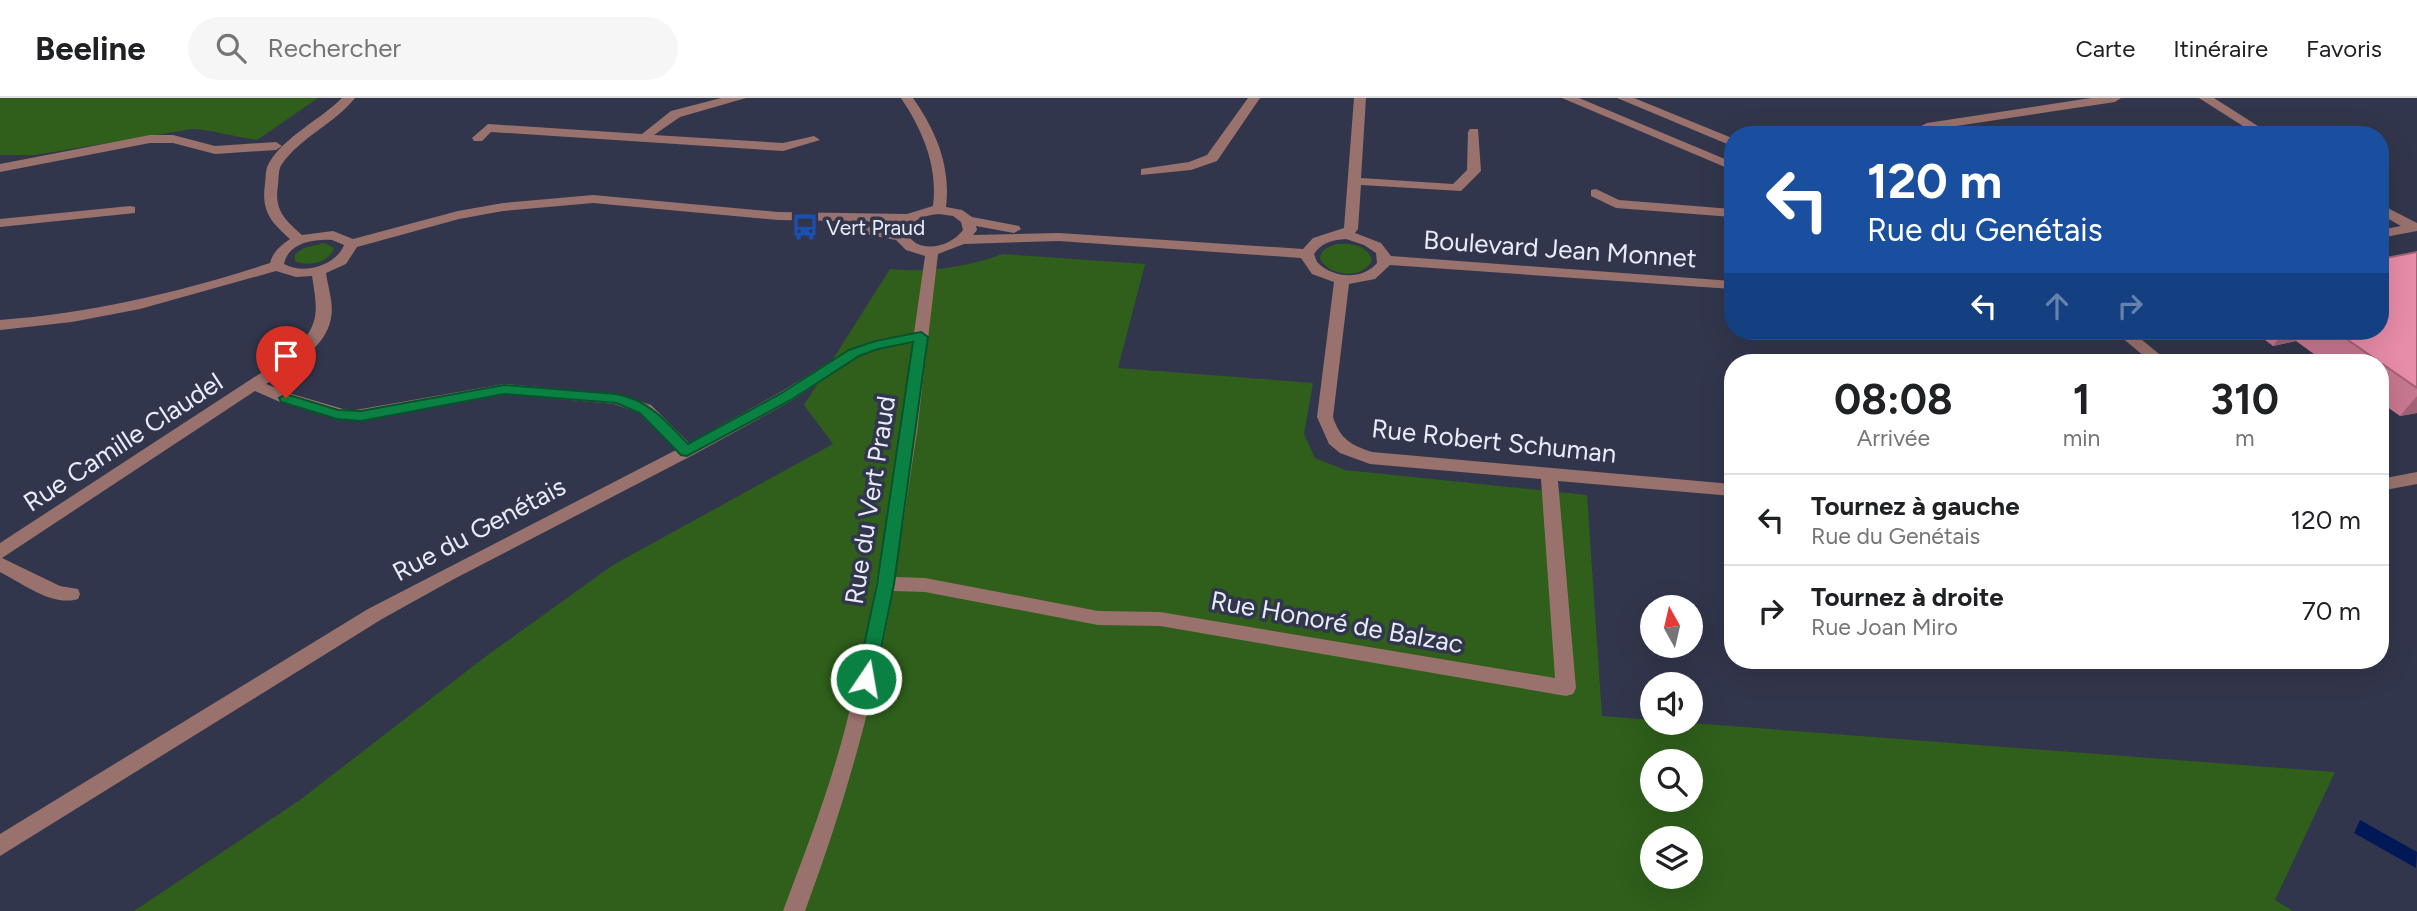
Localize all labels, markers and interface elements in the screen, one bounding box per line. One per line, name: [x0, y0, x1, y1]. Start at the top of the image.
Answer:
search box: [188, 17, 678, 80]
text: Beeline: [35, 29, 146, 68]
icon: search: [212, 29, 250, 67]
text: Rechercher: [268, 32, 401, 64]
text: Carte: [2075, 34, 2135, 63]
text: Itinéraire: [2173, 34, 2268, 63]
text: Favoris: [2306, 34, 2382, 63]
text: 120 m: [1867, 151, 2002, 210]
icon: left: [1752, 154, 1843, 245]
text: Rue du Genétais: [1867, 211, 2103, 249]
bus stop icon: Vert Praud: [790, 212, 820, 242]
place label: Vert Praud: [826, 215, 925, 240]
street label: Boulevard Jean Monnet: [1422, 223, 1698, 275]
icon: left: [1965, 287, 2003, 325]
icon: ahead: [2038, 287, 2076, 325]
icon: right: [2111, 287, 2149, 325]
pin: [256, 326, 316, 398]
icon: arrive: [267, 337, 305, 375]
street label: Rue Camille Claudel: [17, 366, 229, 518]
text: 08:08: [1834, 374, 1953, 425]
text: 1: [2073, 374, 2090, 425]
text: 310: [2211, 374, 2279, 425]
street label: Rue du Vert Praud: [838, 394, 902, 606]
street label: Rue Robert Schuman: [1370, 412, 1618, 470]
text: Arrivée: [1857, 424, 1930, 452]
text: min: [2063, 424, 2100, 452]
text: m: [2235, 424, 2255, 452]
street label: Rue du Genétais: [387, 470, 571, 588]
text: Tournez à gauche: [1811, 490, 2020, 522]
icon: left: [1752, 501, 1790, 539]
text: 120 m: [2291, 504, 2361, 536]
text: Rue du Genétais: [1811, 522, 1980, 550]
text: Tournez à droite: [1811, 581, 2004, 613]
street label: Rue Honoré de Balzac: [1208, 584, 1466, 660]
icon: right: [1752, 592, 1790, 630]
north arrow: [1640, 595, 1703, 658]
map controls: [1640, 595, 1703, 889]
text: 70 m: [2302, 595, 2361, 627]
text: Rue Joan Miro: [1811, 613, 1958, 641]
position arrow: [829, 642, 903, 716]
button: sound: [1640, 672, 1703, 735]
button: search: [1640, 749, 1703, 812]
button: layers: [1640, 826, 1703, 889]

